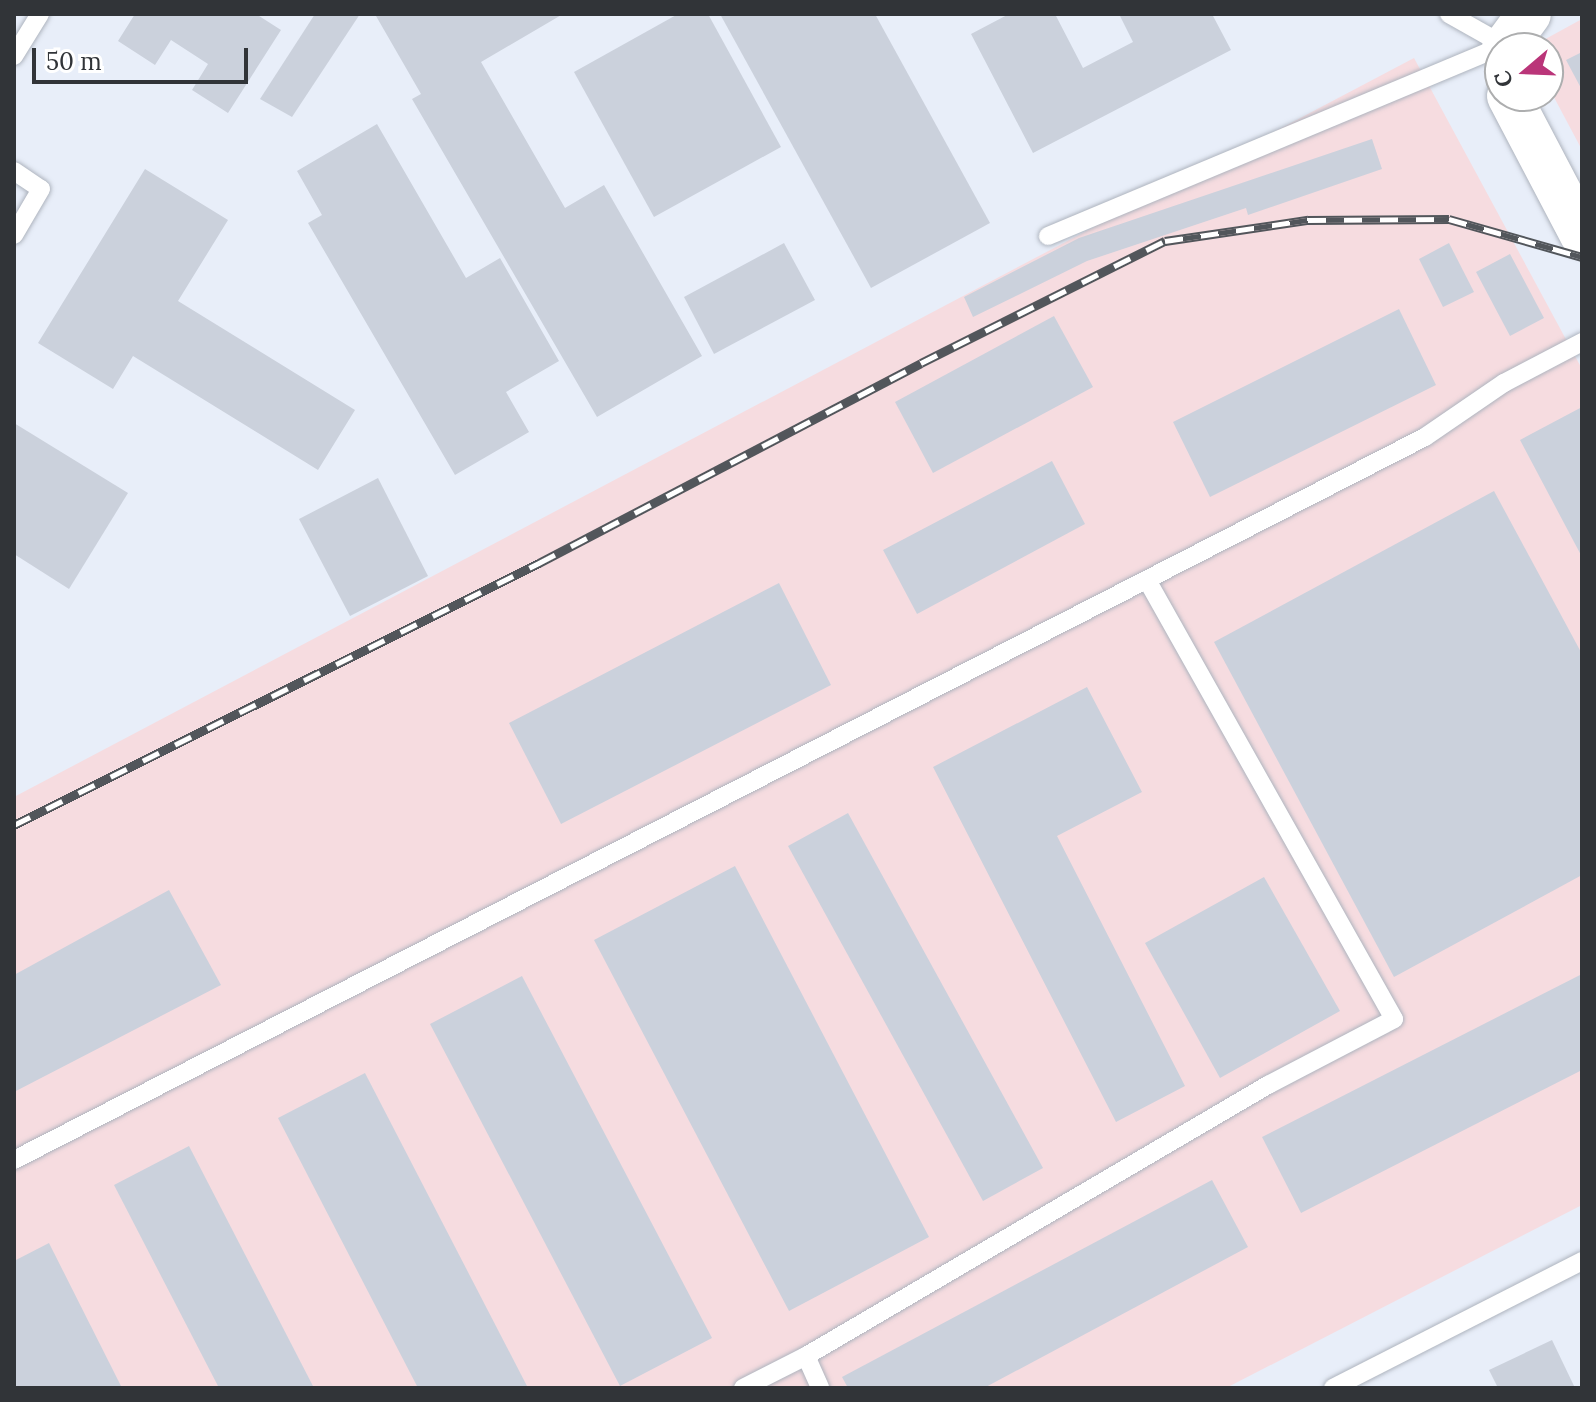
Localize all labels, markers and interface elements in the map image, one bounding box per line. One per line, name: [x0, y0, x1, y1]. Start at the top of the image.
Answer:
scale bar: [36, 32, 252, 82]
north arrow: [1484, 32, 1564, 112]
text: 50 m: [46, 46, 102, 77]
text: С: [1487, 67, 1519, 91]

